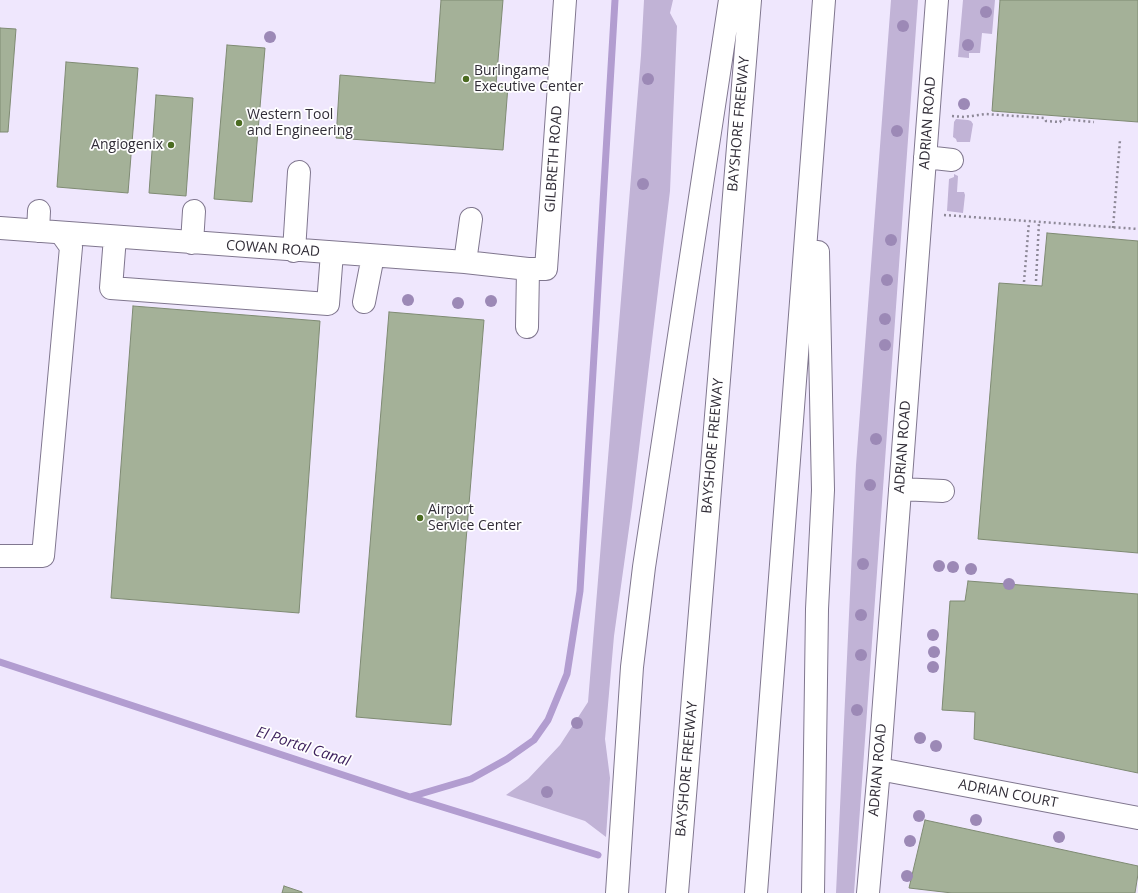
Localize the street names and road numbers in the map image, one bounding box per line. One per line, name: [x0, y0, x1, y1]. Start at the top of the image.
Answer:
street label: BAYSHORE FREEWAY: [725, 56, 753, 192]
street label: ADRIAN ROAD: [916, 76, 940, 170]
street label: GILBRETH ROAD: [542, 105, 566, 213]
street label: COWAN ROAD: [225, 237, 321, 261]
street label: BAYSHORE FREEWAY: [699, 378, 727, 514]
street label: ADRIAN ROAD: [891, 400, 915, 494]
street label: BAYSHORE FREEWAY: [673, 701, 701, 837]
street label: ADRIAN ROAD: [866, 723, 890, 817]
street label: ADRIAN COURT: [957, 776, 1059, 812]

